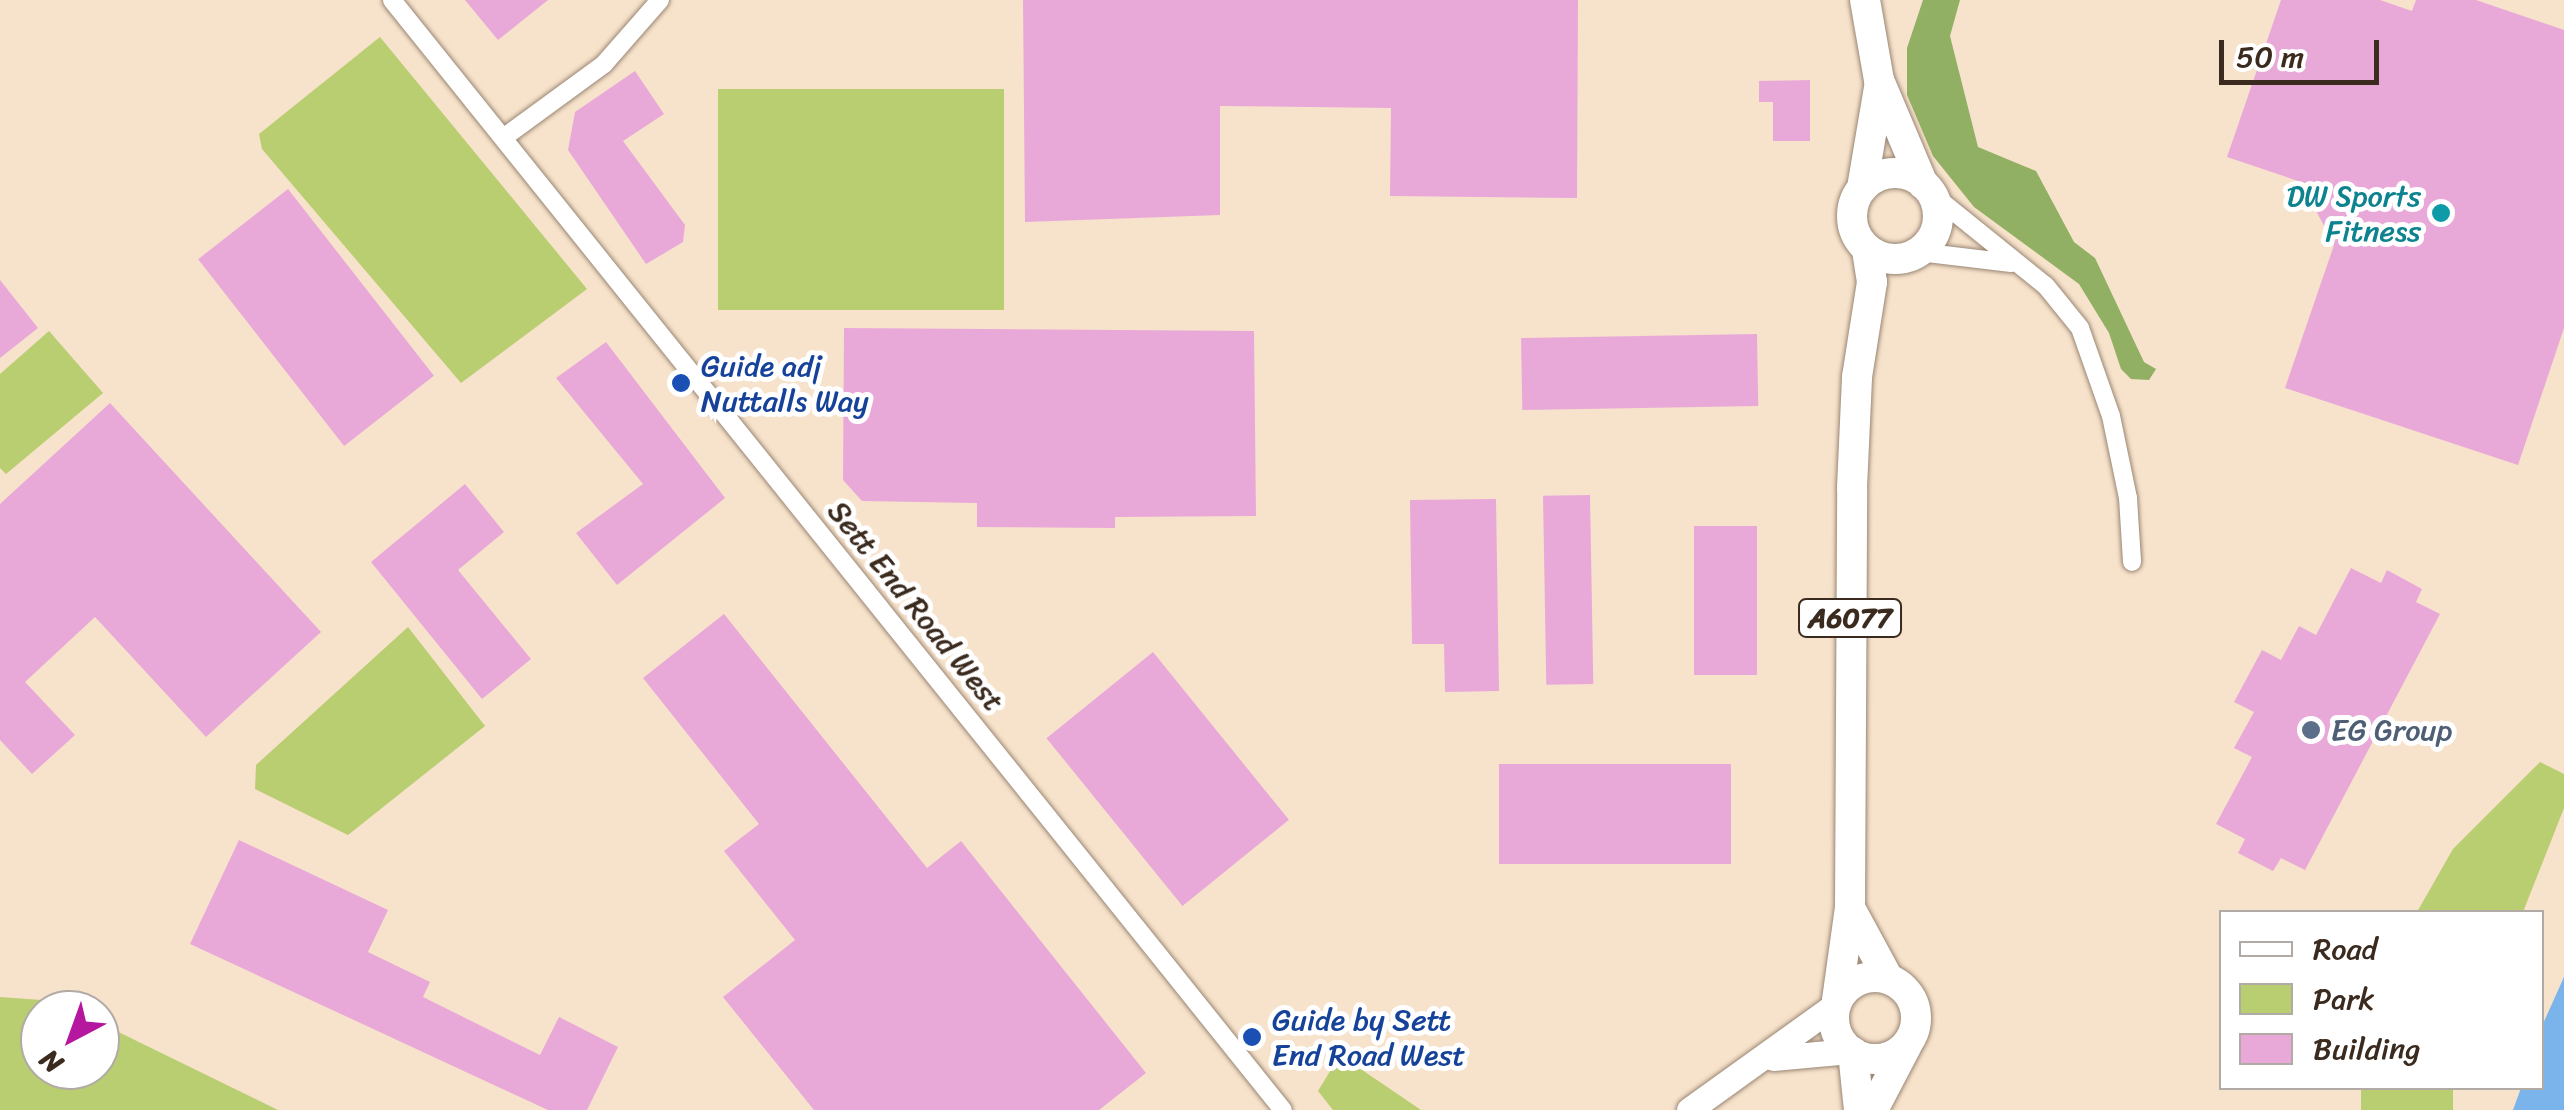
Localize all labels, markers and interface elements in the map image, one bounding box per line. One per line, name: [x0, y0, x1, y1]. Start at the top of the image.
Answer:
scale bar: [2224, 20, 2384, 82]
text: 50 m: [2236, 30, 2304, 84]
place label: DW Sports Fitness: [2284, 178, 2421, 248]
marker: DW Sports Fitness: [2430, 202, 2452, 224]
place label: Guide adj Nuttalls Way: [701, 348, 869, 418]
marker: Guide adj Nuttalls Way: [670, 372, 692, 394]
street label: Sett End Road West: [820, 493, 1012, 719]
road number: A6077: [1798, 595, 1902, 641]
place label: EG Group: [2331, 712, 2452, 748]
marker: EG Group: [2300, 719, 2322, 741]
legend: [2219, 910, 2544, 1090]
text: Road: [2313, 922, 2377, 976]
text: Park: [2313, 972, 2375, 1026]
north arrow: [20, 990, 120, 1090]
place label: Guide by Sett End Road West: [1272, 1002, 1466, 1072]
text: Building: [2313, 1022, 2420, 1076]
marker: Guide by Sett End Road West: [1241, 1026, 1263, 1048]
text: N: [28, 1037, 75, 1086]

